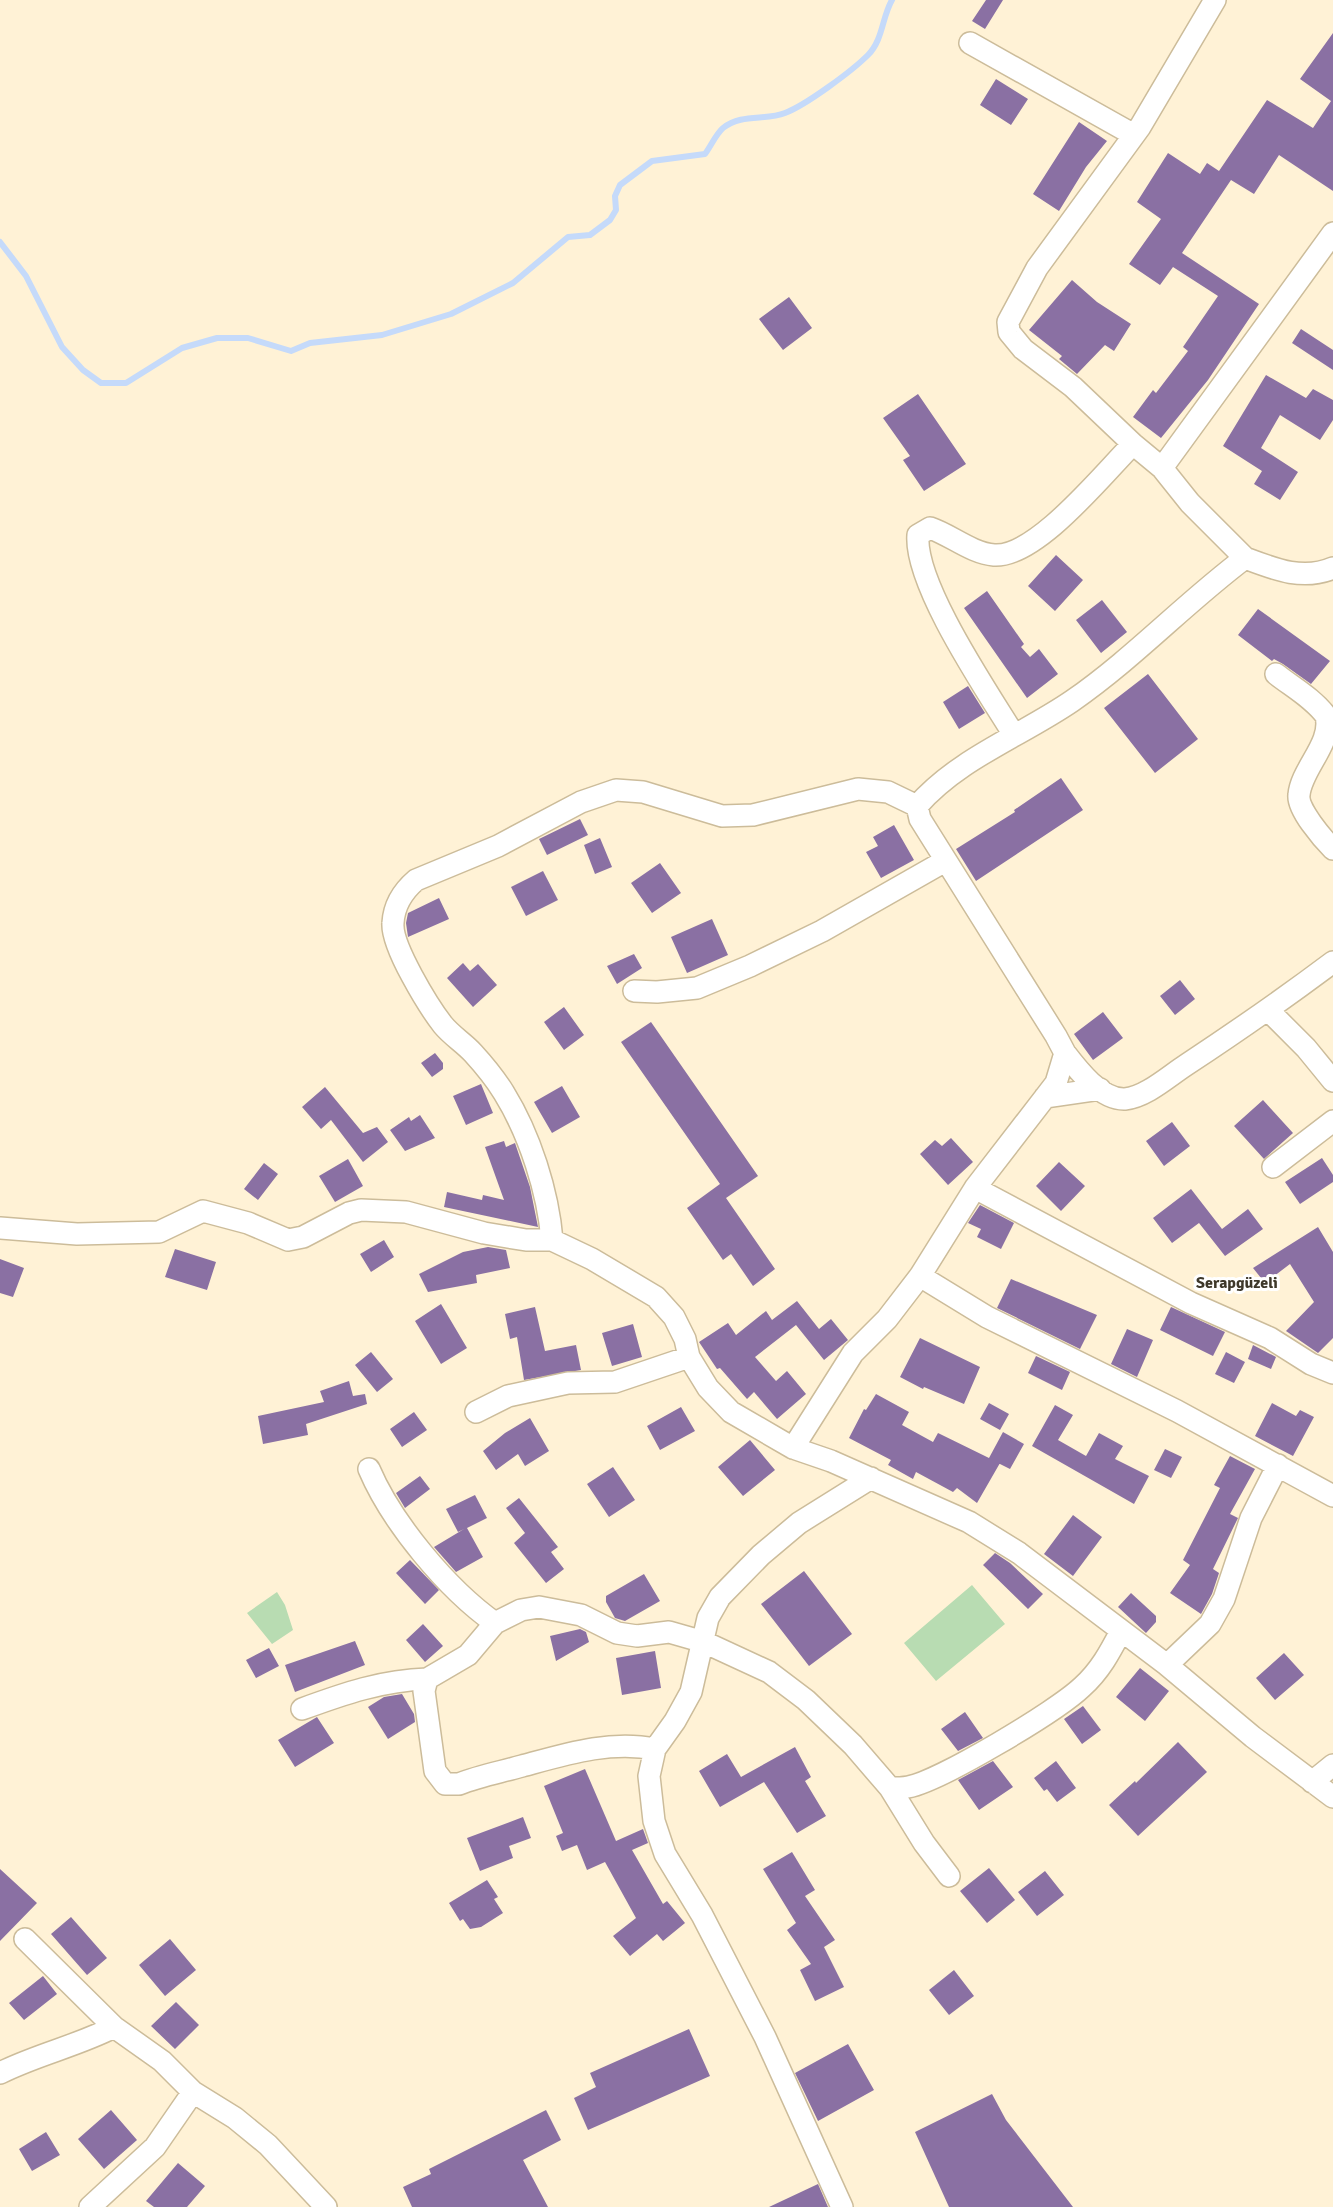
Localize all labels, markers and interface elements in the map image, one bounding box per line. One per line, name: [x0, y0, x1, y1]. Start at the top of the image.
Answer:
district label: Serapgüzeli: [1196, 1273, 1278, 1293]

